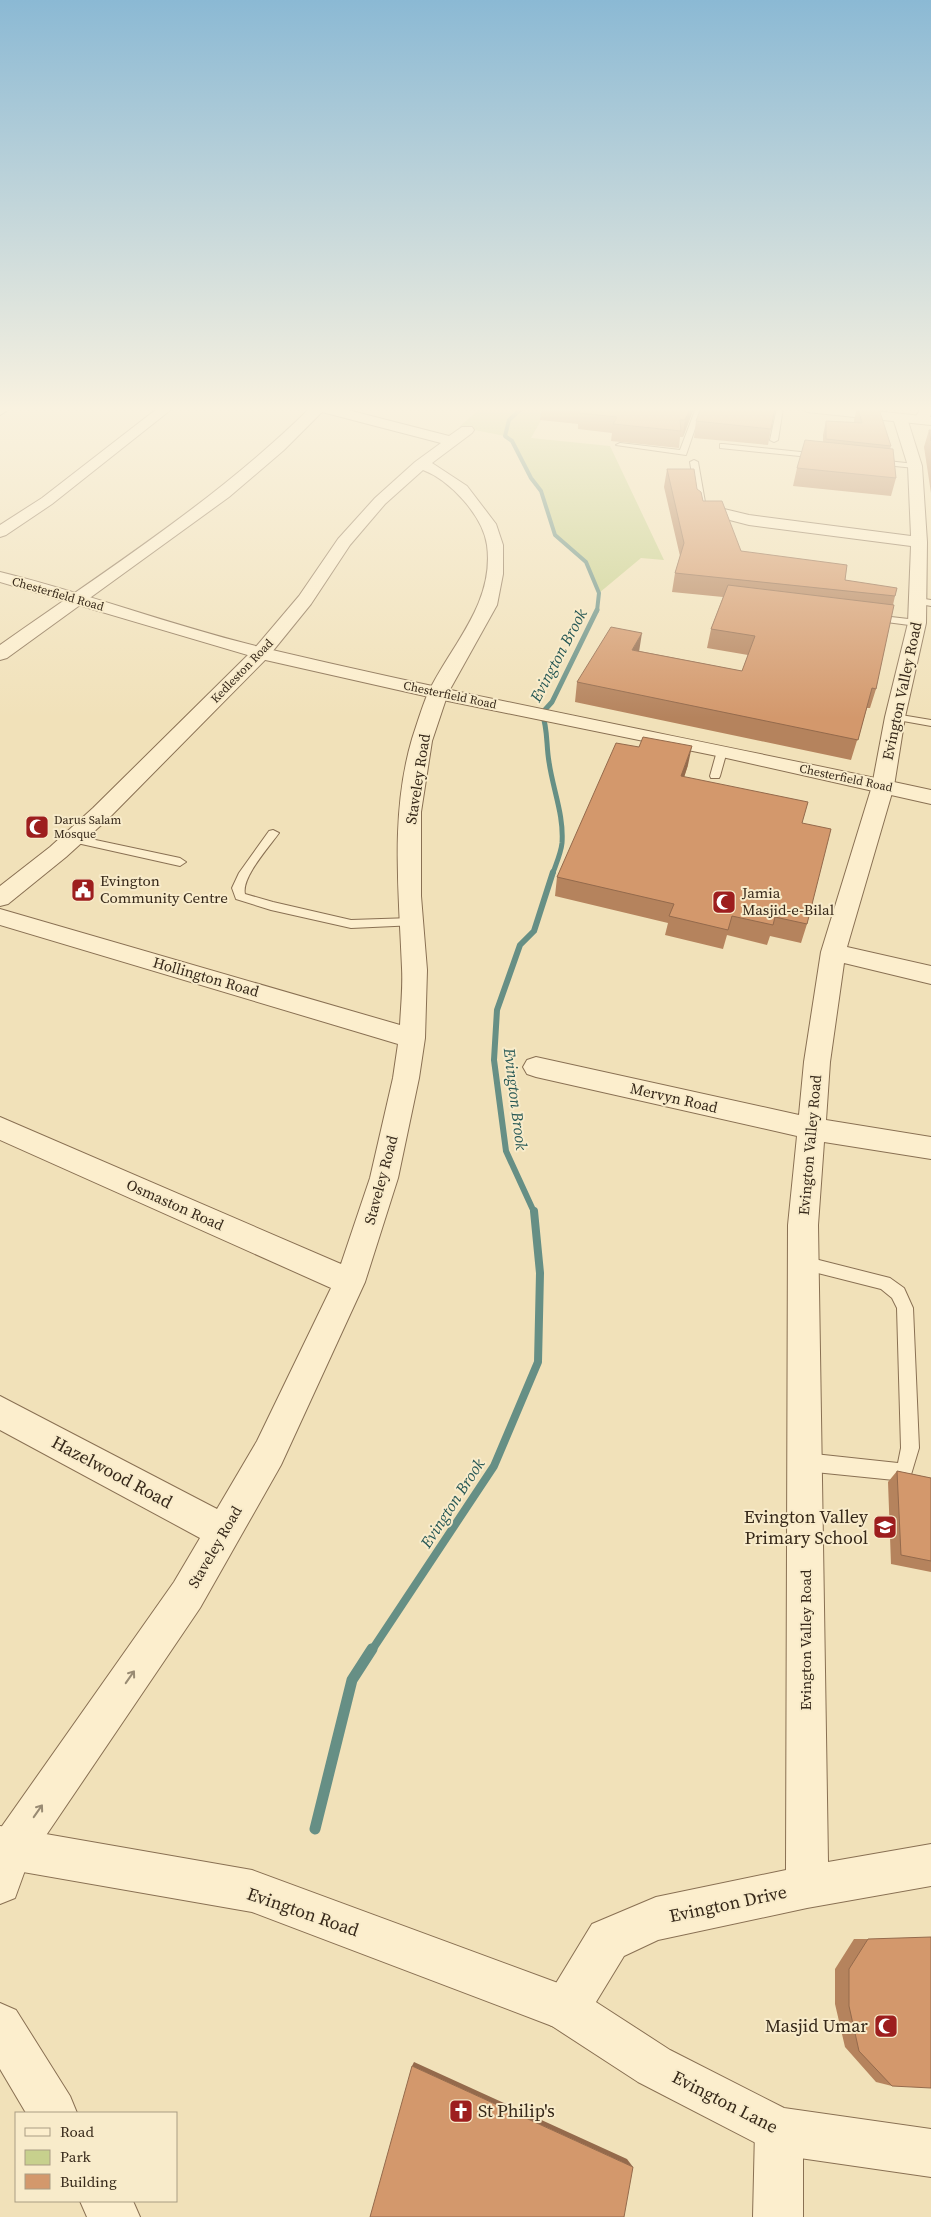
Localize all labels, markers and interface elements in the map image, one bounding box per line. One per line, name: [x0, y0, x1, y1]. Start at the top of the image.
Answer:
street label: Chesterfield Road: [10, 573, 106, 615]
water label: Evington Brook: [524, 604, 592, 706]
street label: Evington Valley Road: [877, 619, 927, 762]
street label: Kedleston Road: [207, 635, 277, 707]
street label: Chesterfield Road: [402, 677, 498, 713]
street label: Staveley Road: [400, 732, 435, 826]
street label: Chesterfield Road: [798, 760, 894, 796]
place label: Darus Salam Mosque: [54, 812, 121, 842]
mosque icon: Darus Salam Mosque: [24, 814, 50, 840]
place label: Evington Community Centre: [100, 870, 228, 908]
public building icon: Evington Community Centre: [70, 877, 96, 903]
place label: Jamia Masjid-e-Bilal: [741, 882, 835, 920]
mosque icon: Jamia Masjid-e-Bilal: [711, 889, 737, 915]
street label: Hollington Road: [151, 951, 262, 1002]
water label: Evington Brook: [499, 1046, 533, 1152]
street label: Evington Valley Road: [793, 1073, 826, 1216]
street label: Mervyn Road: [628, 1077, 720, 1118]
street label: Staveley Road: [359, 1132, 403, 1227]
street label: Osmaston Road: [123, 1174, 228, 1236]
street label: Hazelwood Road: [47, 1429, 177, 1514]
water label: Evington Brook: [414, 1454, 489, 1553]
street label: Staveley Road: [183, 1501, 247, 1592]
place label: Evington Valley Primary School: [744, 1504, 869, 1550]
school or university icon: Evington Valley Primary School: [872, 1514, 898, 1540]
street label: Evington Valley Road: [795, 1569, 816, 1711]
one-way arrow: [125, 1670, 135, 1684]
one-way arrow: [33, 1804, 43, 1818]
street label: Evington Drive: [667, 1879, 789, 1928]
street label: Evington Road: [244, 1881, 362, 1942]
place label: Masjid Umar: [765, 2013, 868, 2038]
mosque icon: Masjid Umar: [873, 2013, 899, 2039]
street label: Evington Lane: [668, 2064, 783, 2139]
church icon: St Philip's: [448, 2098, 474, 2124]
place label: St Philip's: [478, 2098, 555, 2123]
legend: [15, 2112, 178, 2202]
text: Road: [60, 2121, 94, 2142]
text: Park: [60, 2146, 92, 2167]
text: Building: [60, 2171, 117, 2192]

